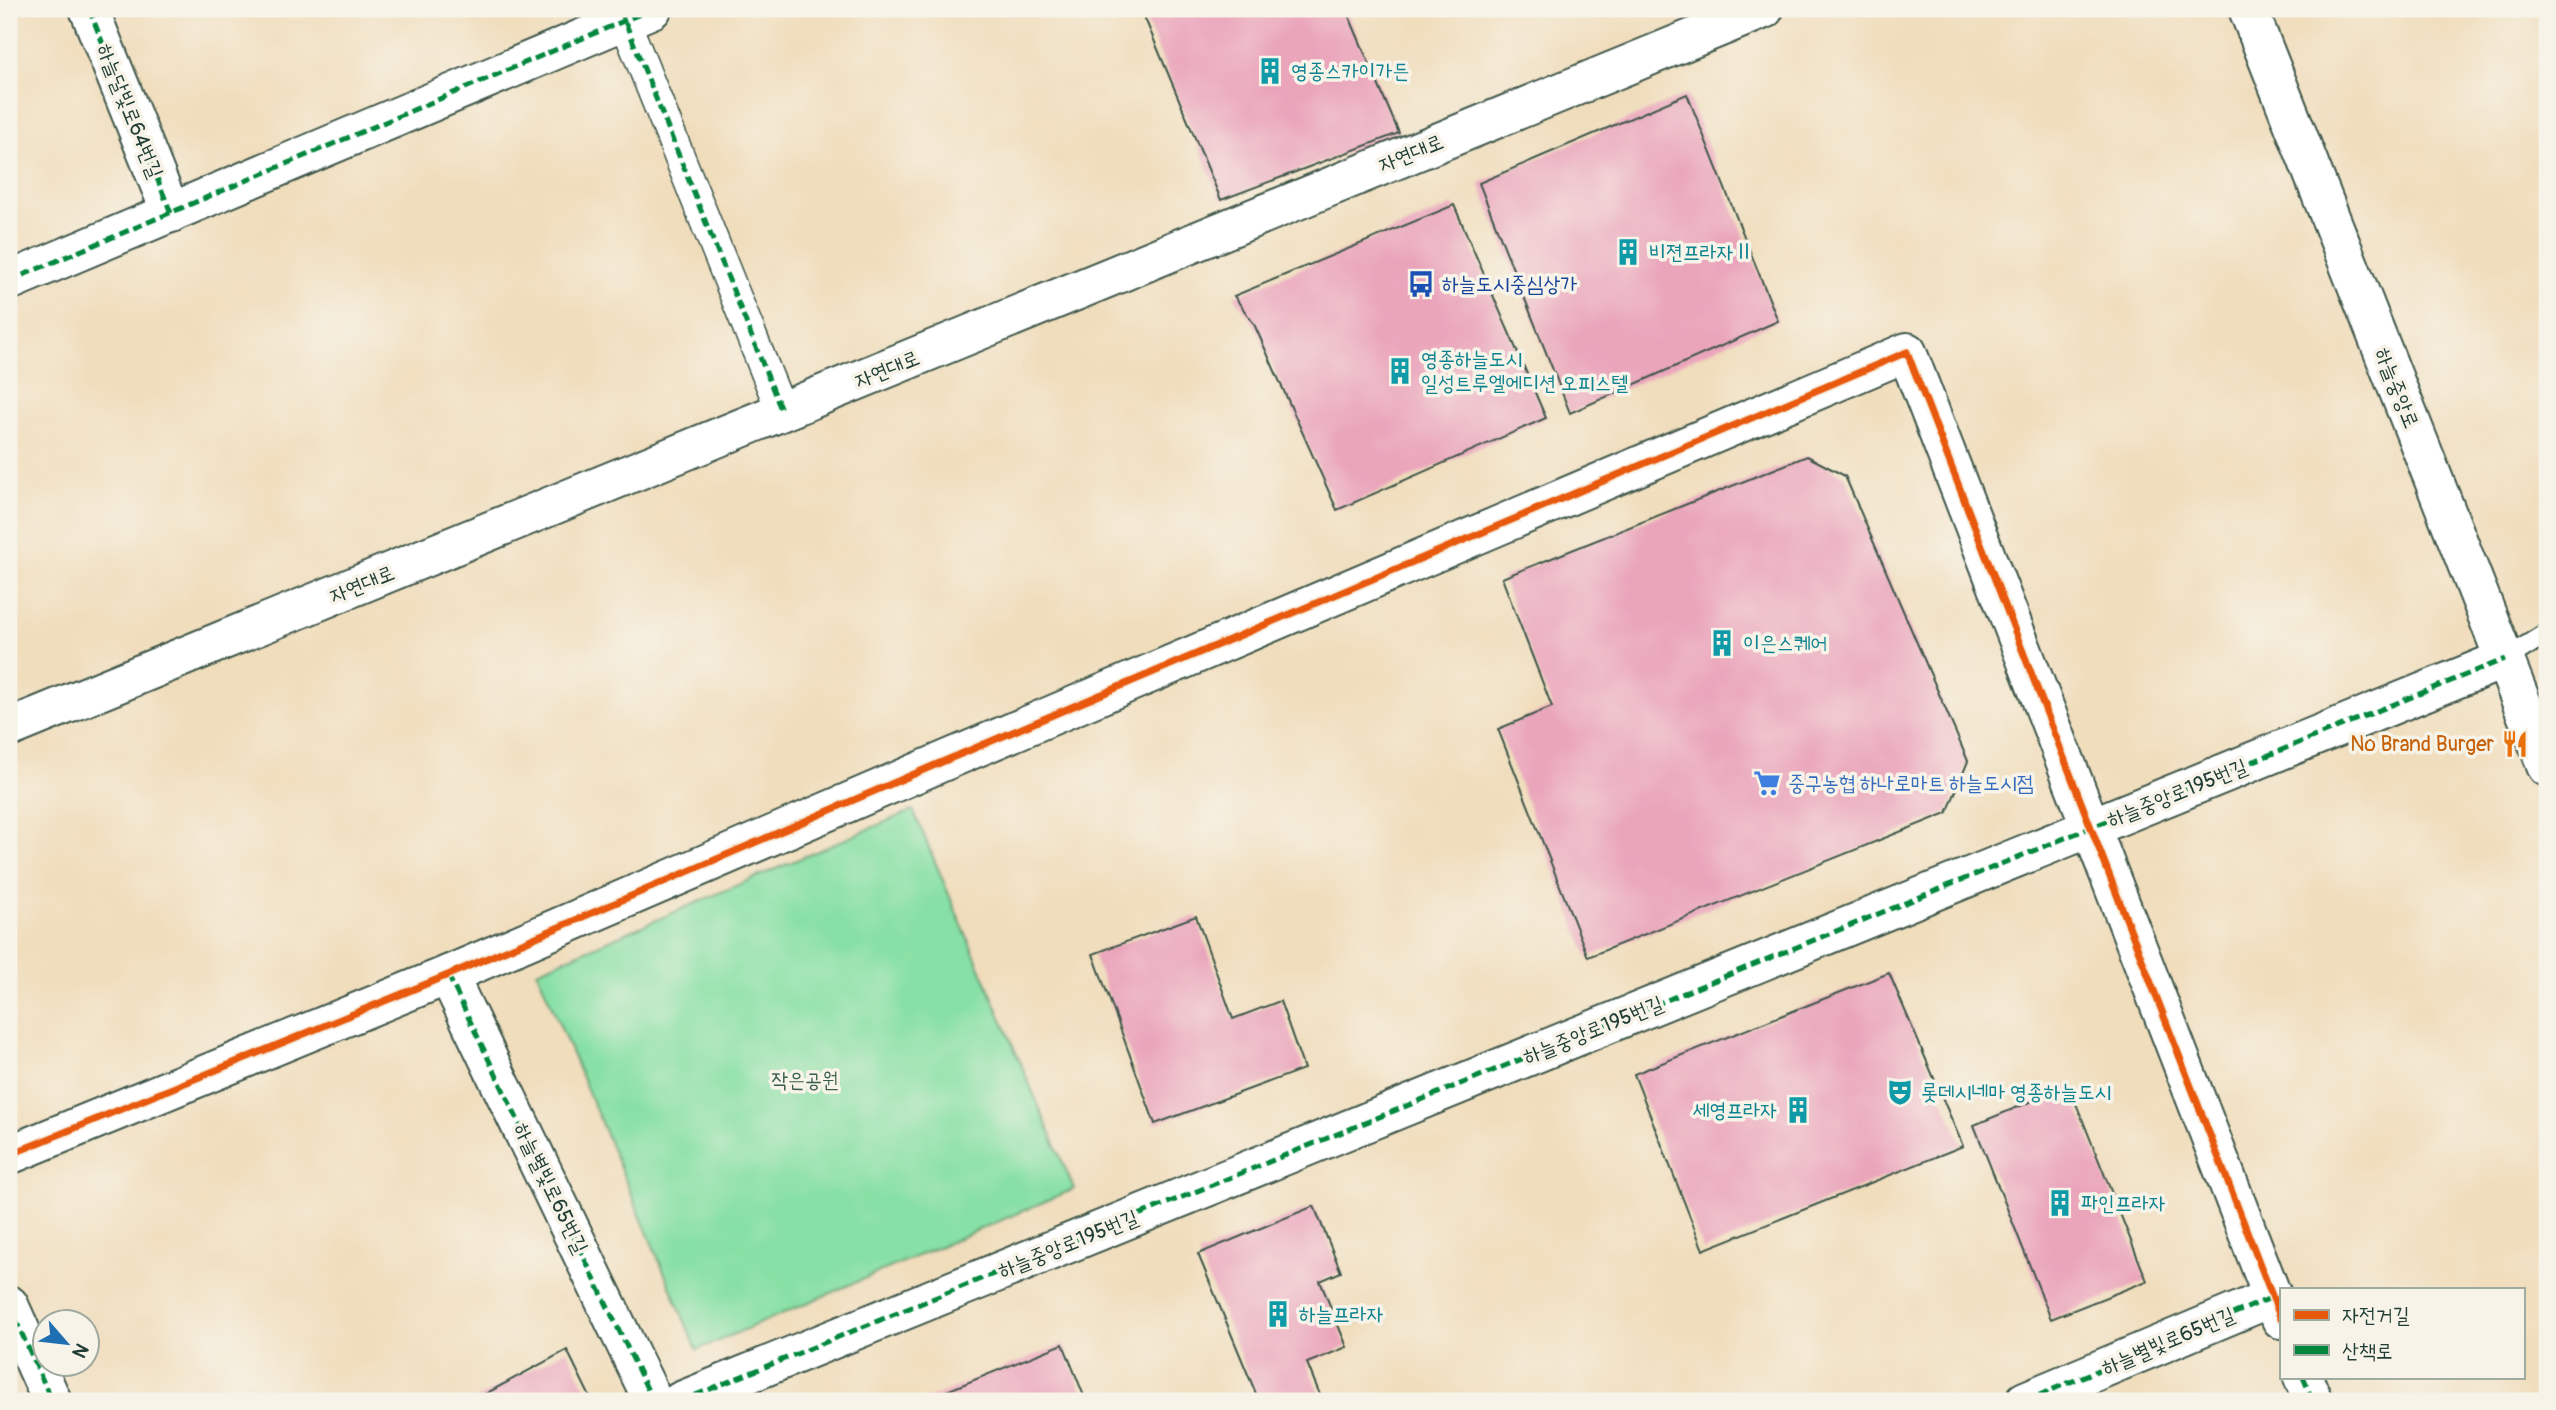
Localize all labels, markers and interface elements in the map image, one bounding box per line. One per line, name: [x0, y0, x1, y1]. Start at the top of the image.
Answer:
street label: 하늘달빛로64번길: [90, 40, 169, 182]
building icon: 영종스카이가든: [1255, 56, 1285, 86]
place label: 영종스카이가든: [1291, 58, 1409, 85]
street label: 자연대로: [1375, 128, 1448, 179]
building icon: 비젼프라자 II: [1613, 237, 1643, 267]
place label: 비젼프라자 II: [1649, 239, 1750, 266]
bus stop icon: 하늘도시중심상가: [1406, 269, 1436, 299]
place label: 하늘도시중심상가: [1442, 271, 1577, 298]
street label: 자연대로: [851, 344, 924, 395]
street label: 하늘중앙로: [2368, 344, 2425, 432]
place label: 영종하늘도시 일성트루엘에디션 오피스텔: [1421, 346, 1628, 397]
building icon: 영종하늘도시 일성트루엘에디션 오피스텔: [1385, 356, 1415, 386]
street label: 자연대로: [326, 559, 399, 610]
building icon: 이은스퀘어: [1707, 628, 1737, 658]
place label: 이은스퀘어: [1743, 630, 1828, 657]
restaurant icon: No Brand Burger: [2500, 729, 2530, 759]
place label: No Brand Burger: [2350, 731, 2495, 758]
street label: 하늘중앙로195번길: [2103, 753, 2251, 834]
supermarket icon: 중구농협 하나로마트 하늘도시점: [1752, 768, 1782, 798]
place label: 중구농협 하나로마트 하늘도시점: [1788, 770, 2034, 797]
street label: 하늘중앙로195번길: [1519, 990, 1667, 1071]
park label: 작은공원: [771, 1067, 839, 1094]
theatre icon: 롯데시네마 영종하늘도시: [1885, 1077, 1915, 1107]
place label: 롯데시네마 영종하늘도시: [1921, 1079, 2111, 1106]
building icon: 세영프라자: [1783, 1095, 1813, 1125]
place label: 세영프라자: [1693, 1097, 1777, 1124]
street label: 하늘별빛로65번길: [507, 1119, 594, 1258]
building icon: 파인프라자: [2045, 1188, 2075, 1218]
place label: 파인프라자: [2081, 1190, 2166, 1217]
street label: 하늘중앙로195번길: [994, 1204, 1142, 1285]
legend: [2280, 1288, 2524, 1378]
building icon: 하늘프라자: [1263, 1299, 1293, 1329]
place label: 하늘프라자: [1299, 1301, 1384, 1328]
street label: 하늘별빛로65번길: [2098, 1301, 2239, 1382]
text: 자전거길: [2342, 1302, 2410, 1329]
north arrow: [32, 1308, 102, 1378]
text: 산책로: [2342, 1338, 2393, 1365]
text: N: [66, 1339, 94, 1362]

